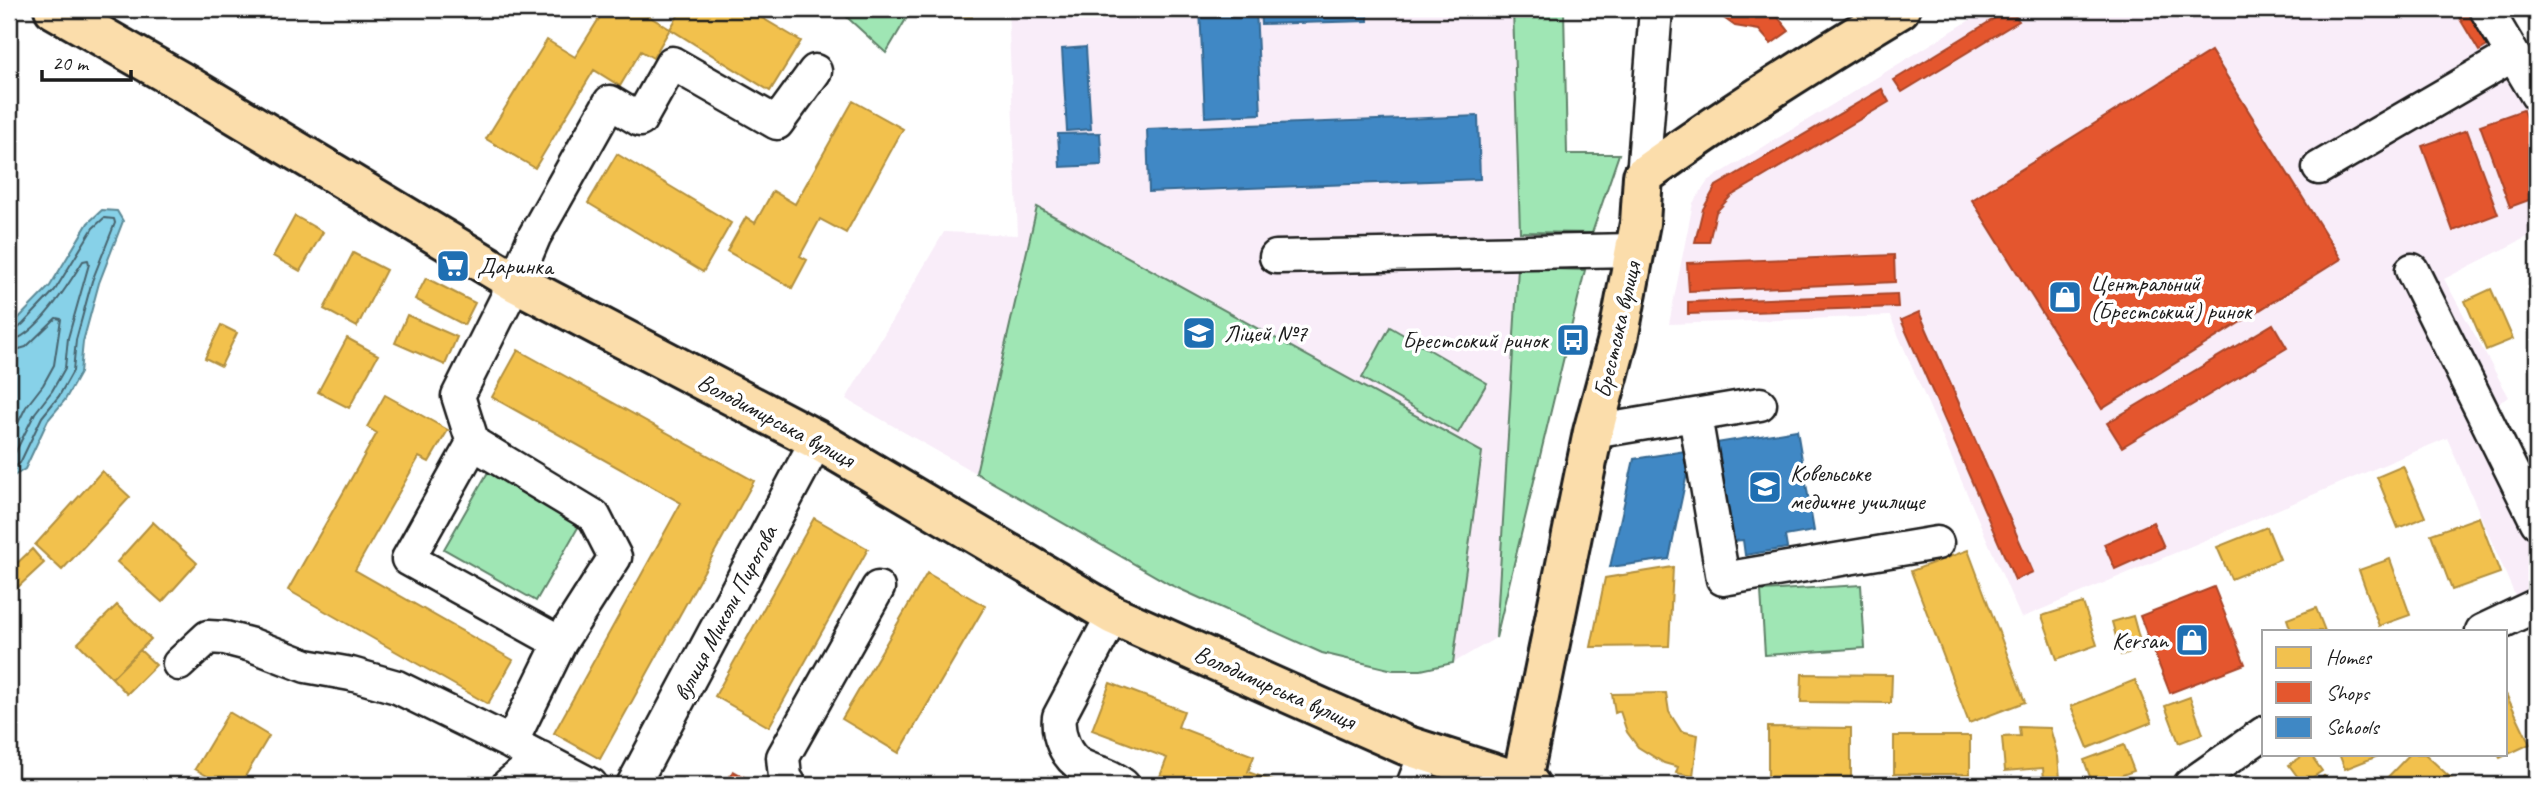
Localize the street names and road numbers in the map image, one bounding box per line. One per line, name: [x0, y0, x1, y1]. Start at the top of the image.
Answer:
street label: Брестська вулиця: [1587, 258, 1648, 401]
street label: Володимирська вулиця: [692, 366, 861, 475]
street label: вулиця Миколи Пирогова: [666, 519, 785, 706]
street label: Володимирська вулиця: [1190, 638, 1362, 737]

